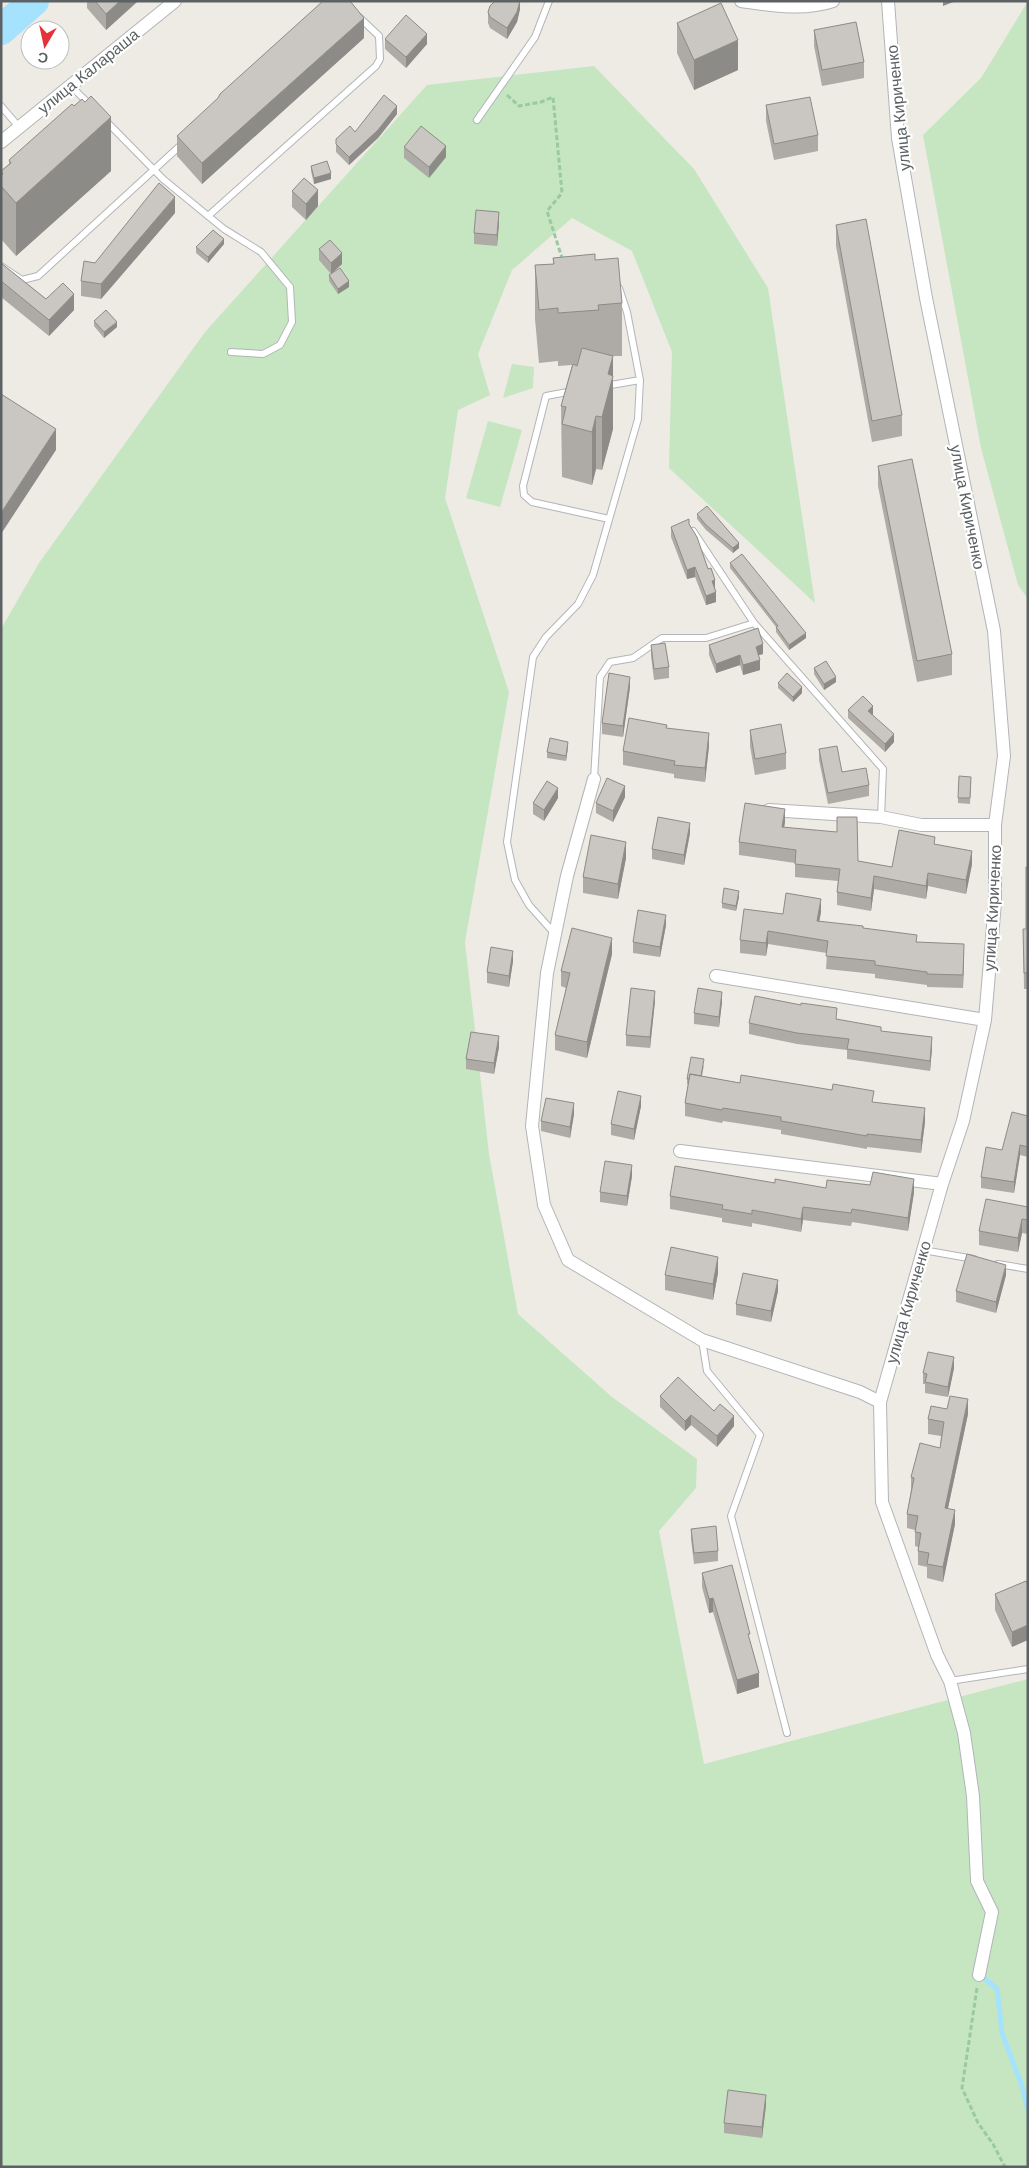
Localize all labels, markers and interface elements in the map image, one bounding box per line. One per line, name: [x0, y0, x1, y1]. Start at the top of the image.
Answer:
north arrow: [20, 20, 70, 70]
street label: улица Калараша: [35, 26, 142, 117]
street label: улица Кириченко: [883, 44, 914, 172]
text: С: [37, 49, 49, 67]
street label: улица Кириченко: [947, 443, 988, 571]
street label: улица Кириченко: [981, 844, 1004, 972]
street label: улица Кириченко: [883, 1239, 934, 1365]

